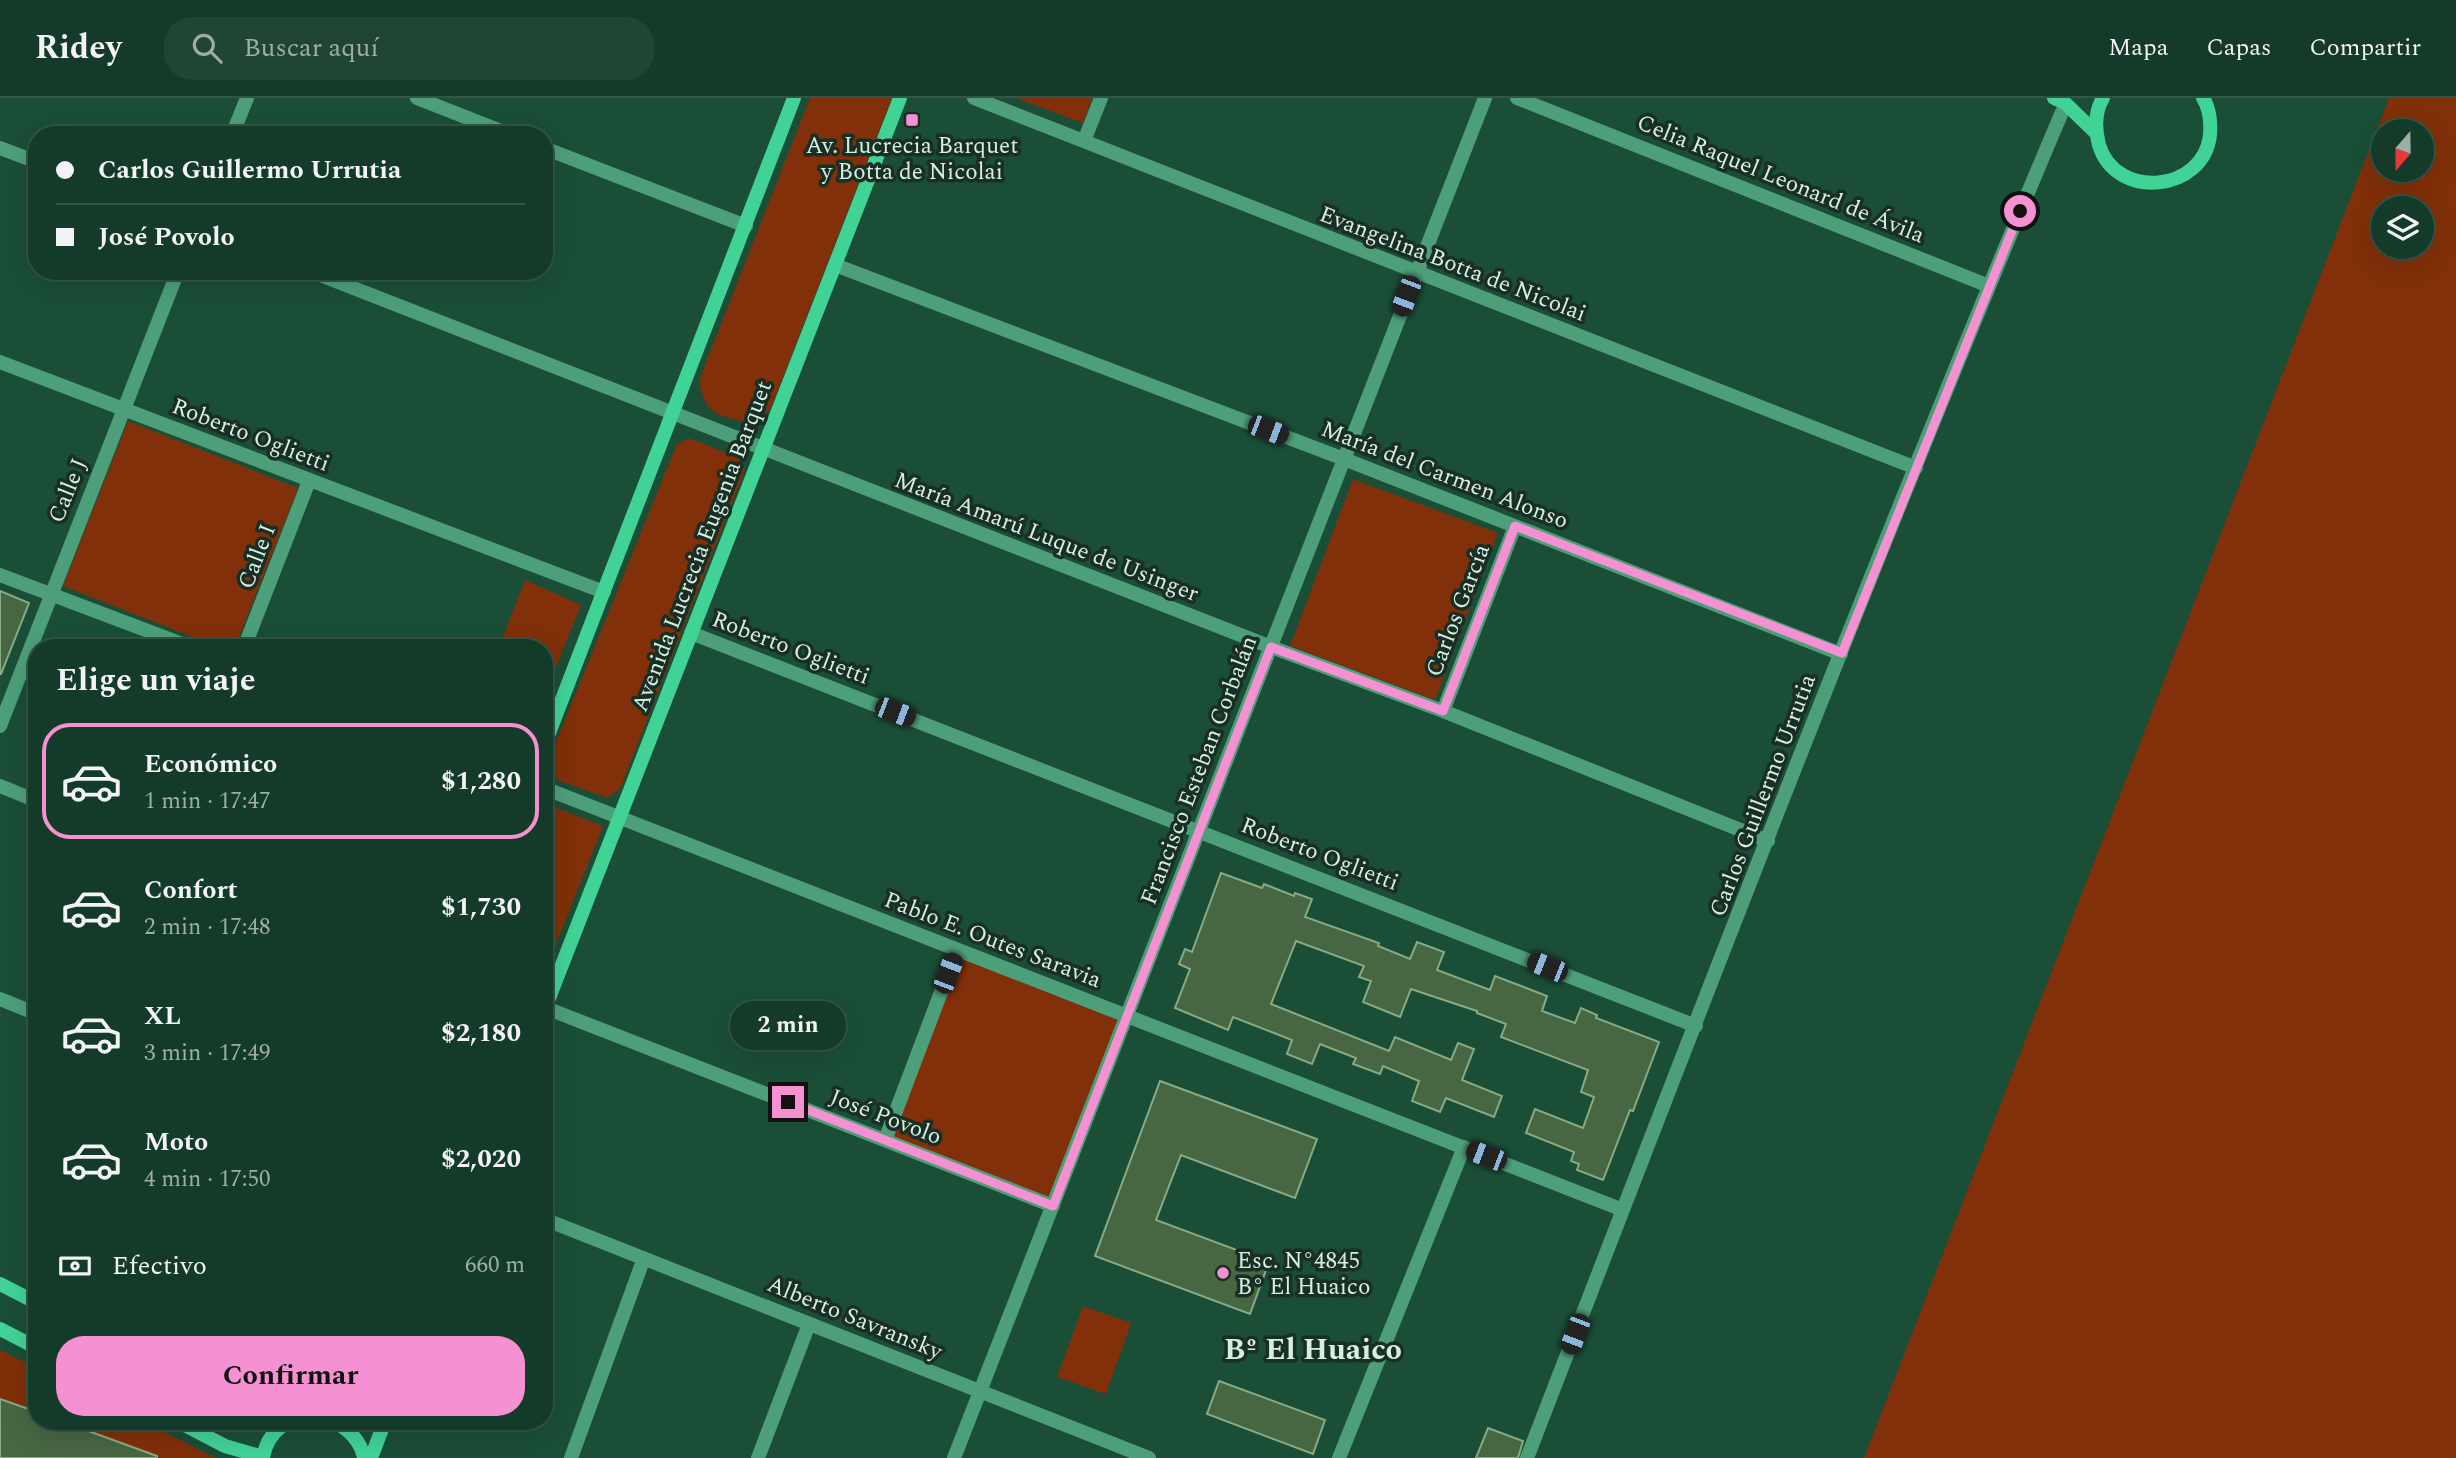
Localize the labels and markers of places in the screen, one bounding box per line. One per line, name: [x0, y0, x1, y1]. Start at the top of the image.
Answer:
marker: Av. Lucrecia Barquet y Botta de Nicolai: [904, 112, 920, 128]
place label: Av. Lucrecia Barquet y Botta de Nicolai: [806, 129, 1018, 190]
place label: Esc. N°4845 B° El Huaico: [1237, 1244, 1370, 1305]
marker: Esc. N°4845 B° El Huaico: [1215, 1265, 1231, 1281]

